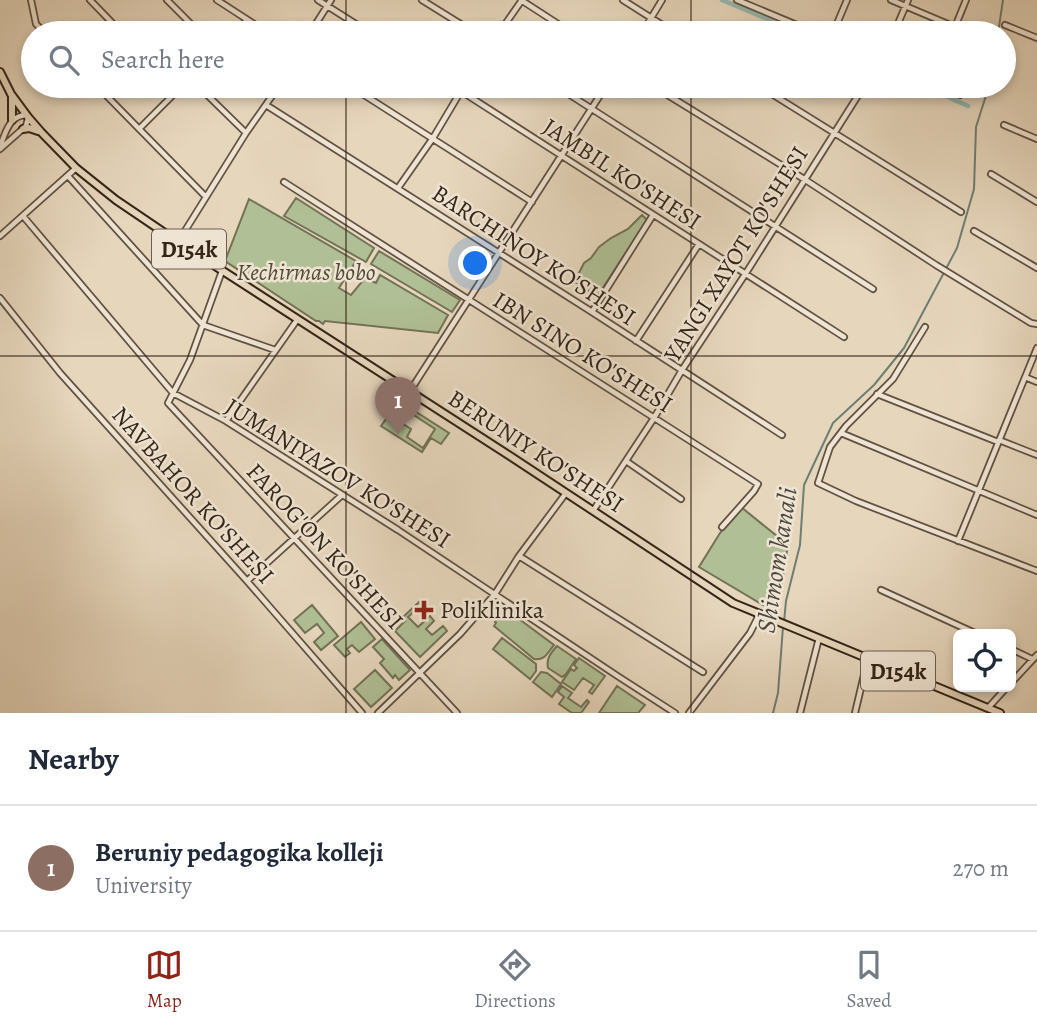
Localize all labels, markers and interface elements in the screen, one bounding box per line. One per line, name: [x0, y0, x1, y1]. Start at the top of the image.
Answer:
search box: [21, 21, 1016, 98]
icon: search: [45, 41, 83, 79]
text: Search here: [101, 42, 225, 77]
street label: JAMBIL KO'SHESI: [537, 111, 707, 237]
street label: YANGI XAYOT KO'SHESI: [656, 140, 815, 369]
street label: BARCHINOY KO'SHESI: [426, 177, 642, 333]
road number: D154k: [152, 230, 226, 268]
your location: [458, 246, 492, 280]
park label: Kechirmas bobo: [236, 256, 376, 288]
street label: IBN SINO KO'SHESI: [487, 284, 679, 420]
pin: 1: [375, 377, 421, 435]
street label: BERUNIY KO'SHESI: [442, 382, 630, 520]
street label: JUMANIYAZOV KO'SHESI: [219, 390, 457, 556]
street label: NAVBAHOR KO'SHESI: [105, 399, 281, 591]
street label: FAROG'ON KO'SHESI: [239, 456, 411, 636]
water label: Shimom kanali: [748, 485, 806, 635]
place label: Poliklinika: [440, 594, 545, 626]
marker: Poliklinika: [414, 600, 434, 620]
map controls: [953, 629, 1016, 692]
button: locate: [953, 629, 1016, 692]
road number: D154k: [861, 652, 935, 691]
text: Nearby: [28, 739, 119, 779]
text: Beruniy pedagogika kolleji: [95, 835, 384, 870]
text: 1: [47, 853, 55, 884]
text: 270 m: [952, 853, 1009, 884]
text: University: [95, 870, 192, 901]
tab: Map: [145, 946, 183, 1014]
tab: Directions: [474, 946, 556, 1014]
tab: Saved: [847, 946, 892, 1014]

